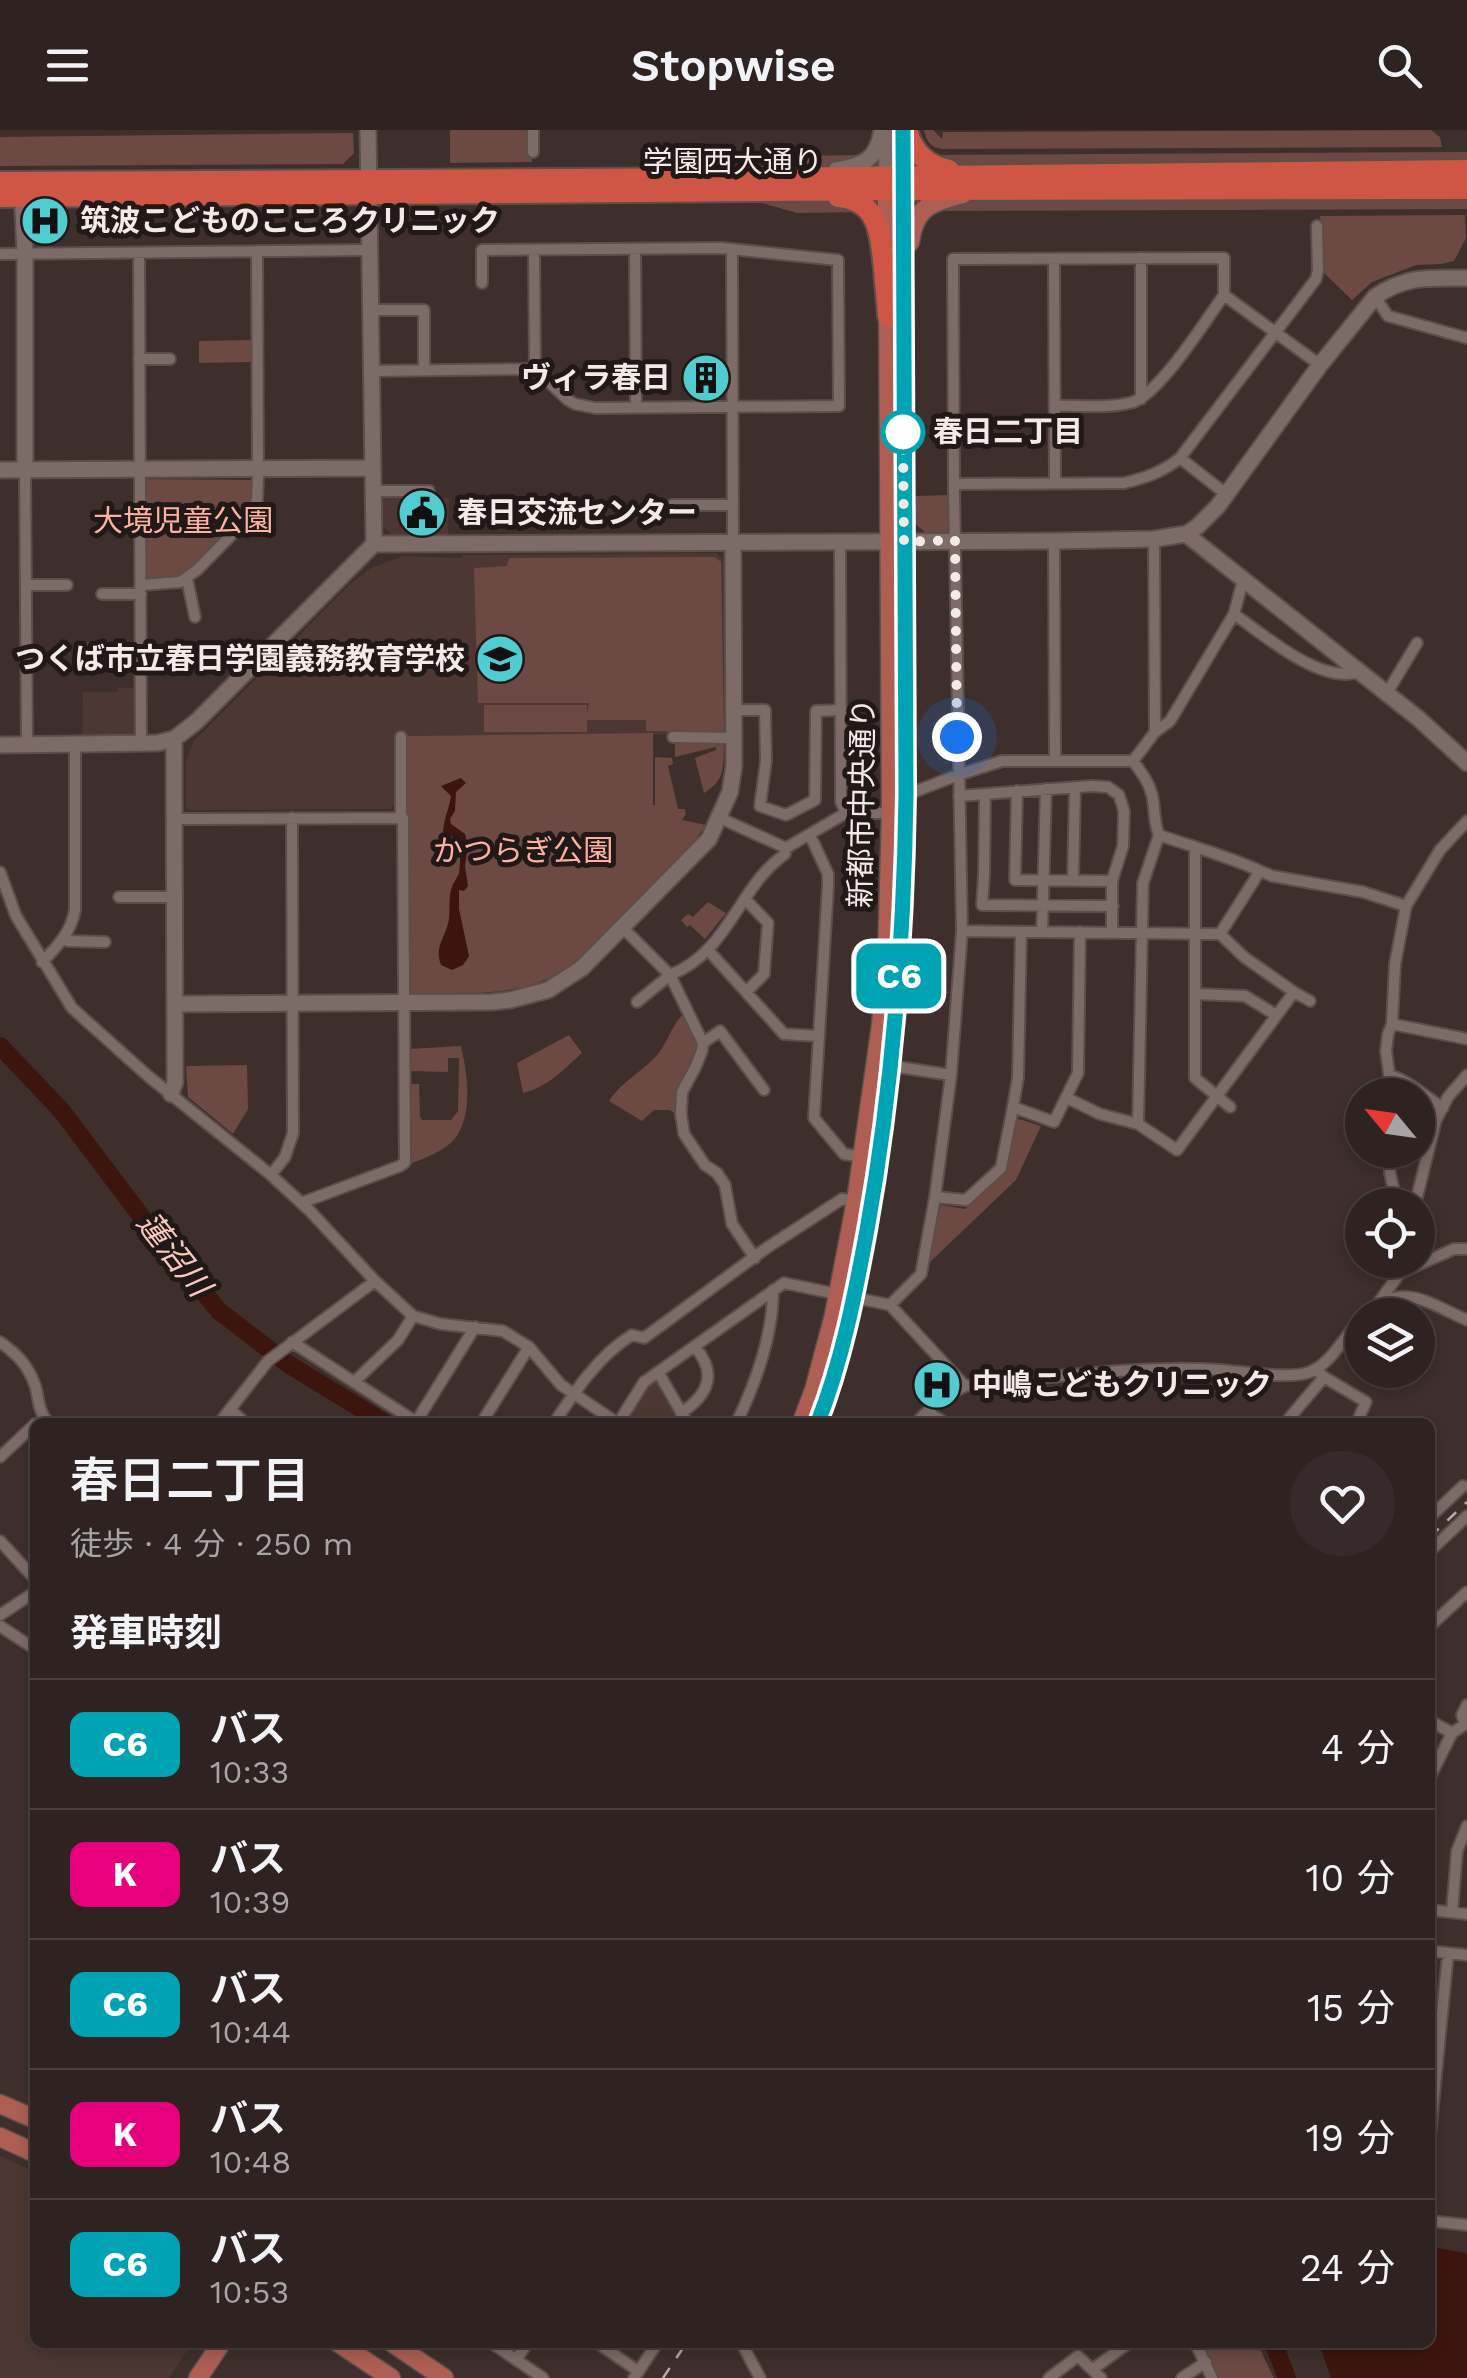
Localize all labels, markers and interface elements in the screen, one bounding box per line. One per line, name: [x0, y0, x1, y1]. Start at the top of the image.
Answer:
icon: menu: [40, 38, 95, 93]
icon: search: [1372, 38, 1427, 93]
text: Stopwise: [631, 39, 836, 92]
street label: 学園西大通り: [643, 144, 823, 179]
hospital icon: 筑波こどものこころクリニック: [19, 195, 71, 247]
place label: 筑波こどものこころクリニック: [80, 203, 500, 238]
building icon: ヴィラ春日: [680, 352, 732, 404]
place label: ヴィラ春日: [521, 360, 671, 395]
marker: 春日二丁目: [882, 411, 924, 453]
place label: 春日二丁目: [933, 414, 1083, 449]
public building icon: 春日交流センター: [396, 487, 448, 539]
place label: 春日交流センター: [457, 495, 697, 530]
park label: 大境児童公園: [93, 503, 273, 538]
school or university icon: つくば市立春日学園義務教育学校: [474, 633, 526, 685]
place label: つくば市立春日学園義務教育学校: [15, 641, 465, 676]
street label: 新都市中央通り: [842, 698, 881, 908]
your location: [932, 712, 982, 762]
park label: かつらぎ公園: [433, 833, 613, 868]
line badge: C6: [854, 944, 944, 1008]
text: C6: [876, 955, 922, 997]
north arrow: [1345, 1078, 1435, 1168]
map controls: [1345, 1078, 1435, 1388]
button: locate: [1345, 1188, 1435, 1278]
water label: 蓮沼川: [129, 1204, 220, 1306]
button: layers: [1345, 1298, 1435, 1388]
hospital icon: 中嶋こどもクリニック: [911, 1359, 963, 1411]
place label: 中嶋こどもクリニック: [972, 1367, 1272, 1402]
button: heart: [1290, 1451, 1395, 1556]
text: 春日二丁目: [70, 1452, 310, 1509]
text: 徒歩 · 4 分 · 250 m: [70, 1525, 353, 1563]
text: 発車時刻: [70, 1611, 222, 1655]
text: バス: [210, 1707, 286, 1751]
text: C6: [102, 1723, 148, 1765]
text: 4 分: [1321, 1726, 1395, 1770]
text: 10:33: [210, 1753, 289, 1791]
text: バス: [210, 1837, 286, 1881]
text: K: [113, 1853, 137, 1895]
text: 10 分: [1306, 1856, 1395, 1900]
text: 10:39: [210, 1883, 290, 1921]
text: バス: [210, 1967, 286, 2011]
text: C6: [102, 1983, 148, 2025]
text: 15 分: [1307, 1986, 1395, 2030]
text: 10:44: [210, 2013, 291, 2051]
text: バス: [210, 2097, 286, 2141]
text: K: [113, 2113, 137, 2155]
text: 19 分: [1306, 2116, 1395, 2160]
text: 10:48: [210, 2143, 291, 2181]
text: バス: [210, 2227, 286, 2271]
text: C6: [102, 2243, 148, 2285]
text: 24 分: [1300, 2246, 1395, 2290]
text: 10:53: [210, 2273, 289, 2311]

